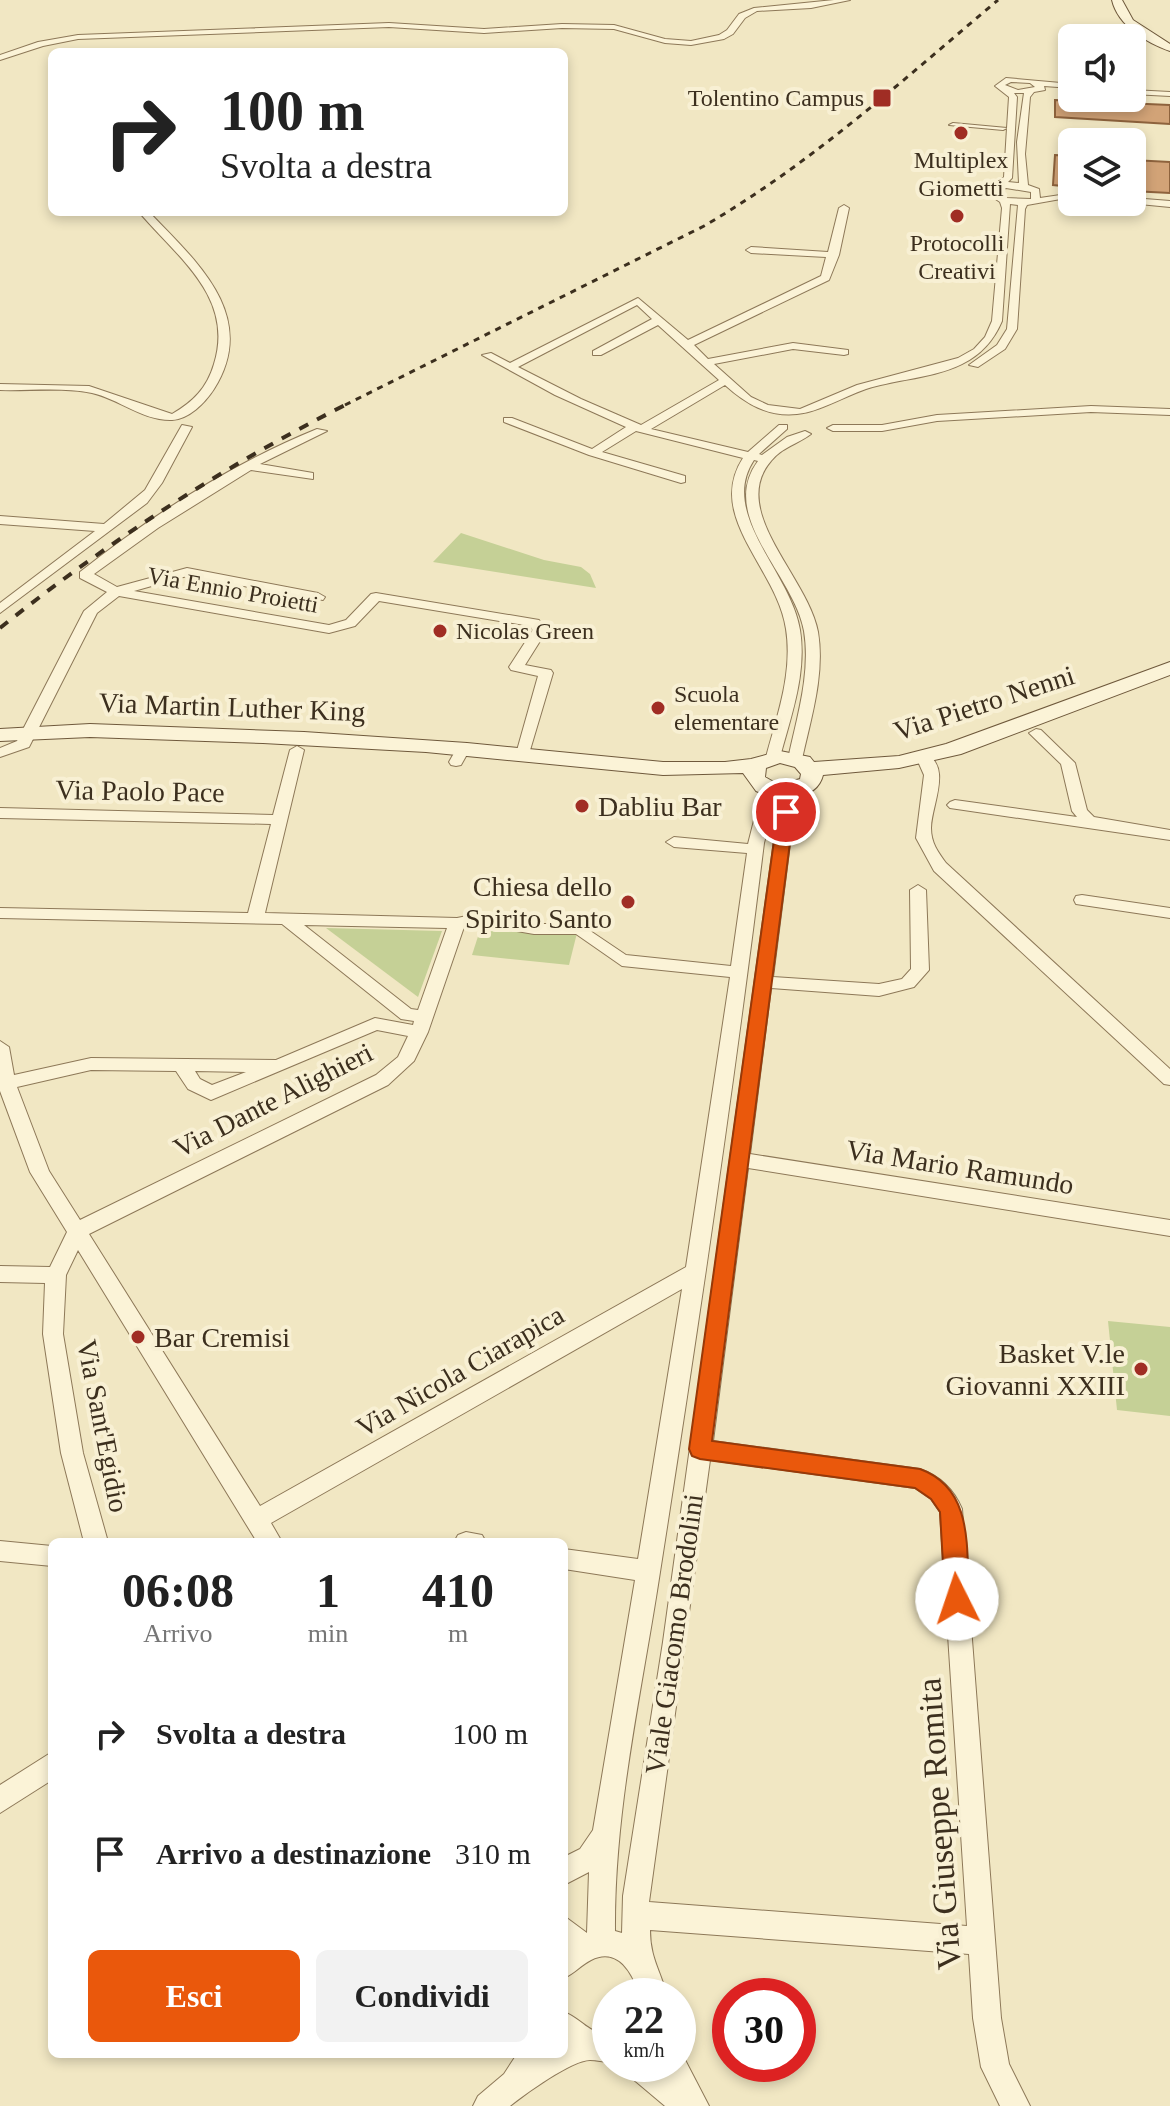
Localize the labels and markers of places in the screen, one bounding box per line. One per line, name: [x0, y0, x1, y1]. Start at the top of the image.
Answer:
place label: Tolentino Campus: [688, 85, 864, 111]
marker: Tolentino Campus: [871, 87, 893, 109]
marker: Multiplex Giometti: [952, 124, 970, 142]
place label: Multiplex Giometti: [914, 147, 1008, 201]
marker: Protocolli Creativi: [948, 207, 966, 225]
place label: Protocolli Creativi: [910, 230, 1005, 284]
place label: Nicolas Green: [456, 618, 594, 644]
marker: Nicolas Green: [431, 622, 449, 640]
place label: Scuola elementare: [674, 681, 779, 735]
marker: Scuola elementare: [649, 699, 667, 717]
pin: [752, 778, 820, 846]
place label: Dabliu Bar: [598, 791, 722, 822]
marker: Dabliu Bar: [573, 797, 591, 815]
place label: Chiesa dello Spirito Santo: [465, 871, 612, 934]
marker: Chiesa dello Spirito Santo: [619, 893, 637, 911]
place label: Bar Cremisi: [154, 1322, 290, 1353]
marker: Bar Cremisi: [129, 1328, 147, 1346]
place label: Basket V.le Giovanni XXIII: [945, 1338, 1125, 1401]
marker: Basket V.le Giovanni XXIII: [1132, 1360, 1150, 1378]

